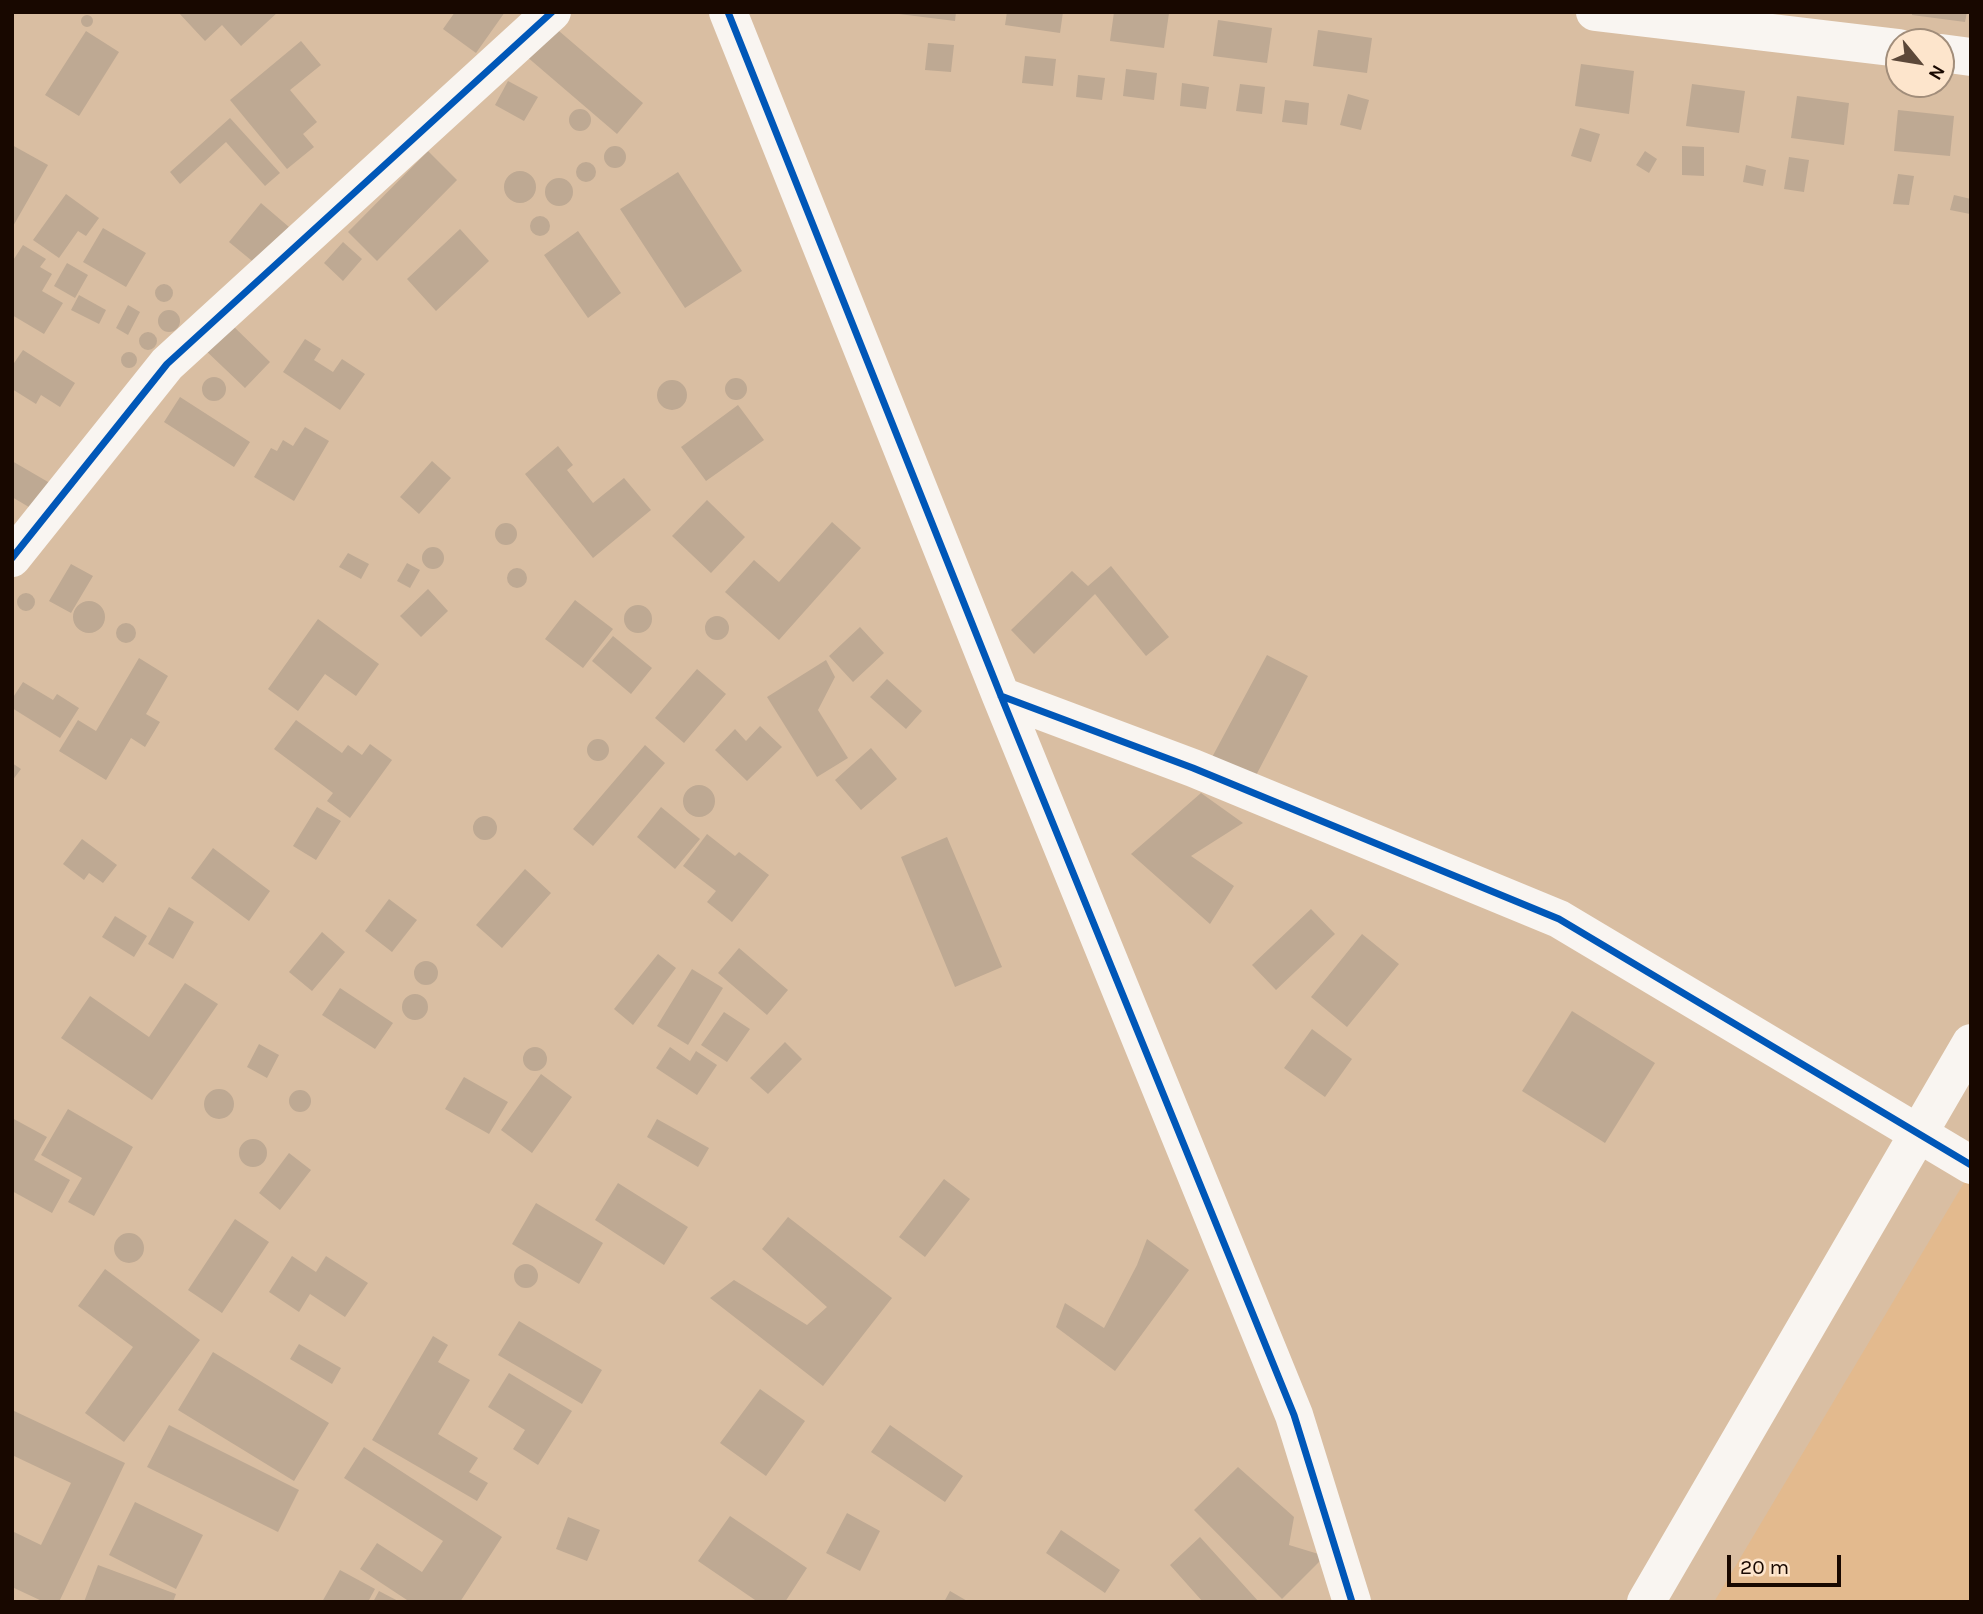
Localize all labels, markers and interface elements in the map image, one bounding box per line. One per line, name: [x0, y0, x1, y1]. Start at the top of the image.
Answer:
north arrow: [1885, 28, 1955, 98]
text: N: [1924, 61, 1949, 84]
scale bar: [1731, 1540, 1845, 1584]
text: 20 m: [1740, 1555, 1789, 1579]

